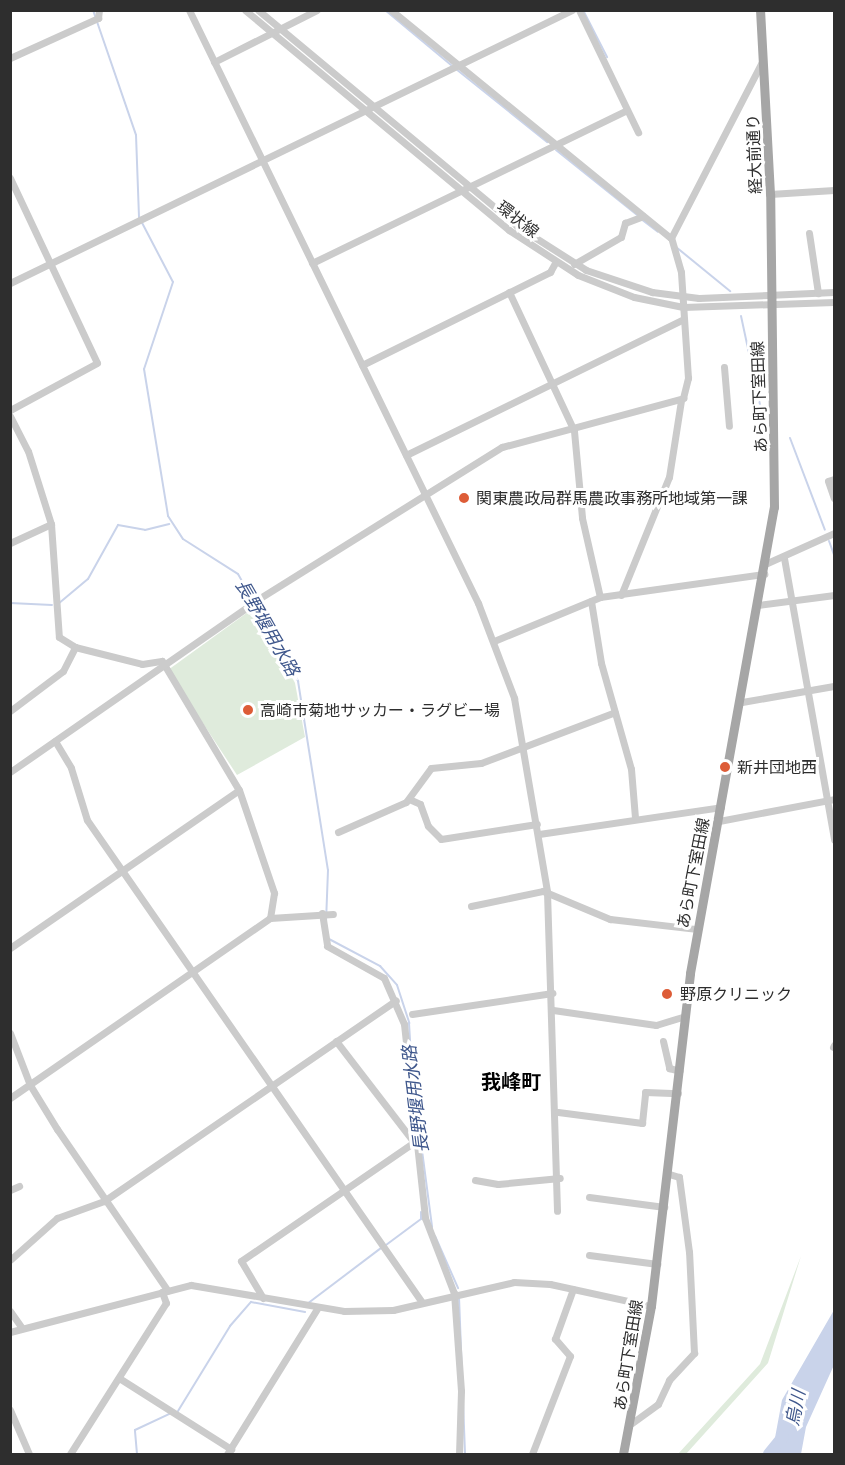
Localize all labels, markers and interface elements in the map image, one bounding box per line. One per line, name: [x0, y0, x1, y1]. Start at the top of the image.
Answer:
street label: 経大前通り: [743, 114, 765, 194]
street label: 環状線: [493, 197, 543, 241]
street label: あら町下室田線: [747, 341, 771, 453]
place label: 関東農政局群馬農政事務所地域第一課: [476, 488, 748, 508]
marker: 関東農政局群馬農政事務所地域第一課: [457, 491, 471, 505]
water label: 長野堰用水路: [231, 576, 303, 680]
place label: 高崎市菊地サッカー・ラグビー場: [260, 700, 500, 720]
marker: 高崎市菊地サッカー・ラグビー場: [241, 703, 255, 717]
place label: 新井団地西: [737, 757, 817, 777]
marker: 新井団地西: [718, 760, 732, 774]
street label: あら町下室田線: [673, 816, 713, 930]
place label: 野原クリニック: [680, 984, 792, 1004]
marker: 野原クリニック: [658, 985, 676, 1003]
water label: 長野堰用水路: [399, 1044, 433, 1154]
district label: 我峰町: [481, 1070, 541, 1094]
street label: あら町下室田線: [610, 1298, 646, 1412]
water label: 烏川: [782, 1388, 810, 1428]

